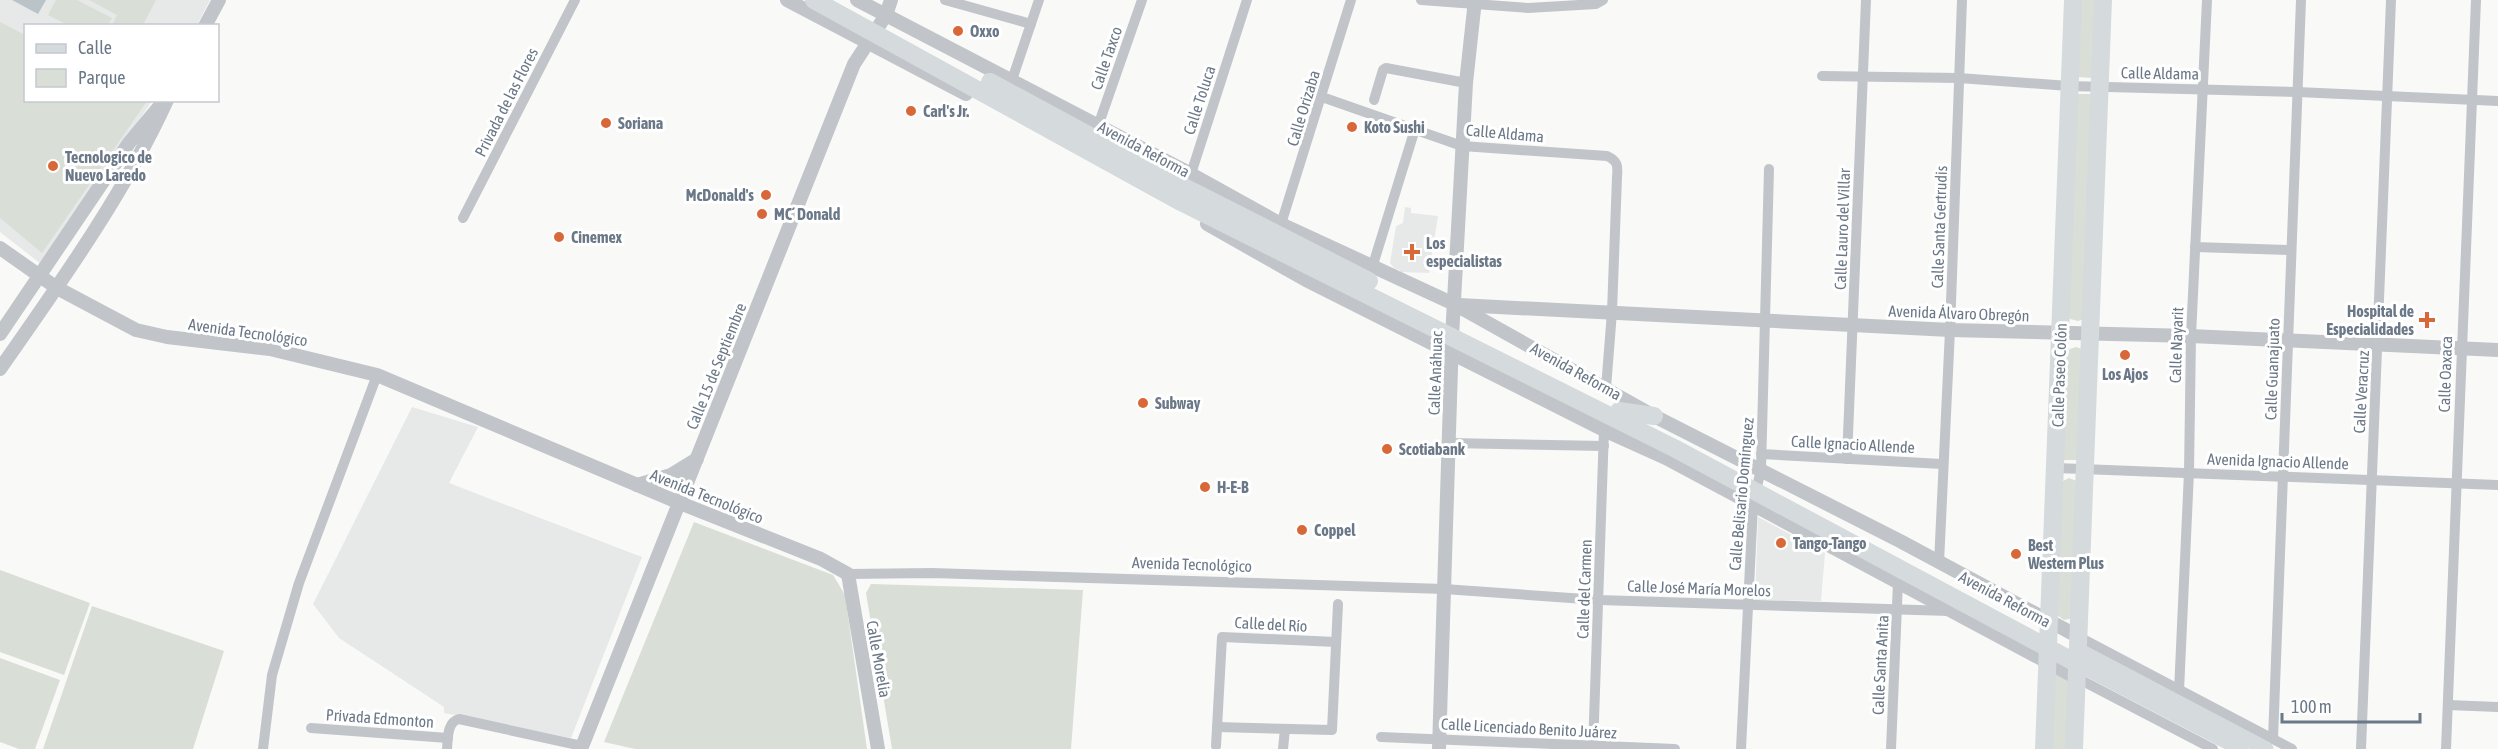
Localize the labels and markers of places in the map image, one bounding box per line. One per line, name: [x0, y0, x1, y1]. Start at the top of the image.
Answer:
place label: Oxxo: [970, 22, 1000, 40]
marker: Oxxo: [951, 24, 965, 38]
place label: Carl's Jr.: [923, 102, 969, 120]
marker: Carl's Jr.: [904, 104, 918, 118]
place label: Soriana: [618, 114, 663, 132]
marker: Soriana: [599, 116, 613, 130]
place label: Koto Sushi: [1364, 118, 1425, 136]
marker: Koto Sushi: [1345, 120, 1359, 134]
place label: Tecnologico de Nuevo Laredo: [65, 148, 152, 184]
marker: Tecnologico de Nuevo Laredo: [46, 159, 60, 173]
place label: McDonald's: [686, 186, 754, 204]
marker: McDonald's: [759, 188, 773, 202]
place label: MC´ Donald: [774, 205, 841, 223]
marker: MC´ Donald: [755, 207, 769, 221]
place label: Cinemex: [571, 228, 623, 246]
marker: Cinemex: [552, 230, 566, 244]
place label: Los especialistas: [1426, 234, 1502, 270]
marker: Los especialistas: [1403, 243, 1421, 261]
place label: Hospital de Especialidades: [2326, 302, 2414, 338]
marker: Hospital de Especialidades: [2418, 311, 2436, 329]
marker: Los Ajos: [2118, 348, 2132, 362]
place label: Los Ajos: [2102, 365, 2148, 383]
place label: Subway: [1155, 394, 1201, 412]
marker: Subway: [1136, 396, 1150, 410]
place label: Scotiabank: [1399, 440, 1466, 458]
marker: Scotiabank: [1380, 442, 1394, 456]
place label: H-E-B: [1217, 478, 1249, 496]
marker: H-E-B: [1198, 480, 1212, 494]
place label: Coppel: [1314, 521, 1356, 539]
marker: Coppel: [1295, 523, 1309, 537]
place label: Tango-Tango: [1793, 534, 1867, 552]
marker: Tango-Tango: [1774, 536, 1788, 550]
place label: Best Western Plus: [2027, 536, 2104, 572]
marker: Best Western Plus: [2009, 547, 2023, 561]

